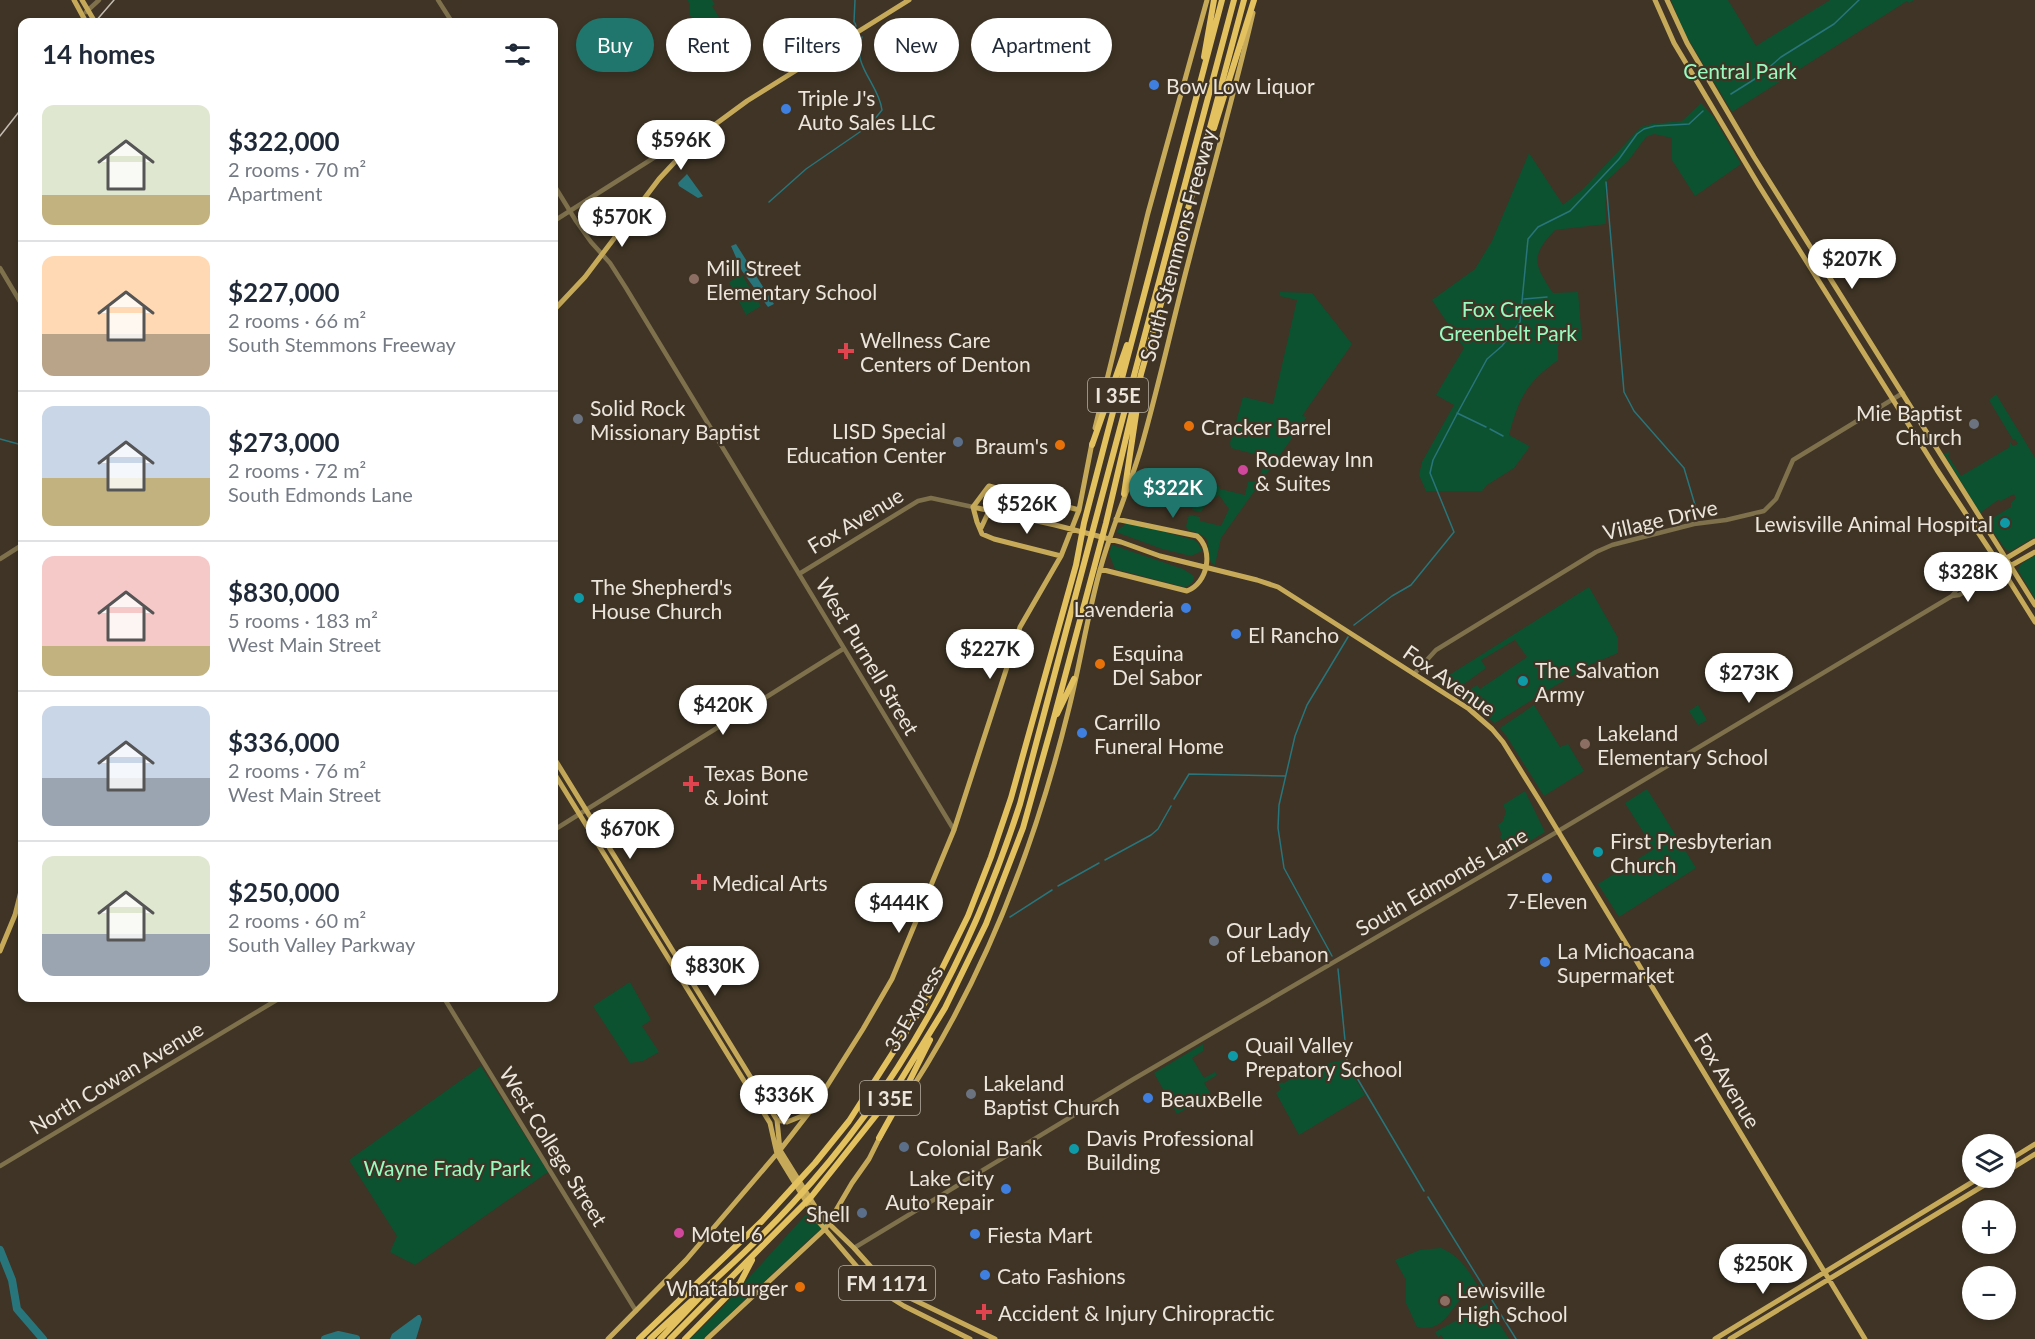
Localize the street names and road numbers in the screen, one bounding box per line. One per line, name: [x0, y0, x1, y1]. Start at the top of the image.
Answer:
street label: South Stemmons Freeway: [1134, 126, 1220, 364]
road number: I 35E: [1088, 378, 1148, 412]
street label: Fox Avenue: [803, 482, 907, 558]
street label: Village Drive: [1600, 494, 1720, 544]
street label: West Purnell Street: [811, 573, 925, 740]
street label: Fox Avenue: [1399, 639, 1501, 721]
street label: South Edmonds Lane: [1351, 822, 1531, 940]
street label: 35Express: [878, 961, 948, 1055]
street label: North Cowan Avenue: [25, 1015, 207, 1139]
street label: Fox Avenue: [1690, 1028, 1766, 1132]
street label: West College Street: [495, 1062, 613, 1231]
road number: I 35E: [860, 1081, 920, 1115]
road number: FM 1171: [839, 1266, 935, 1300]

